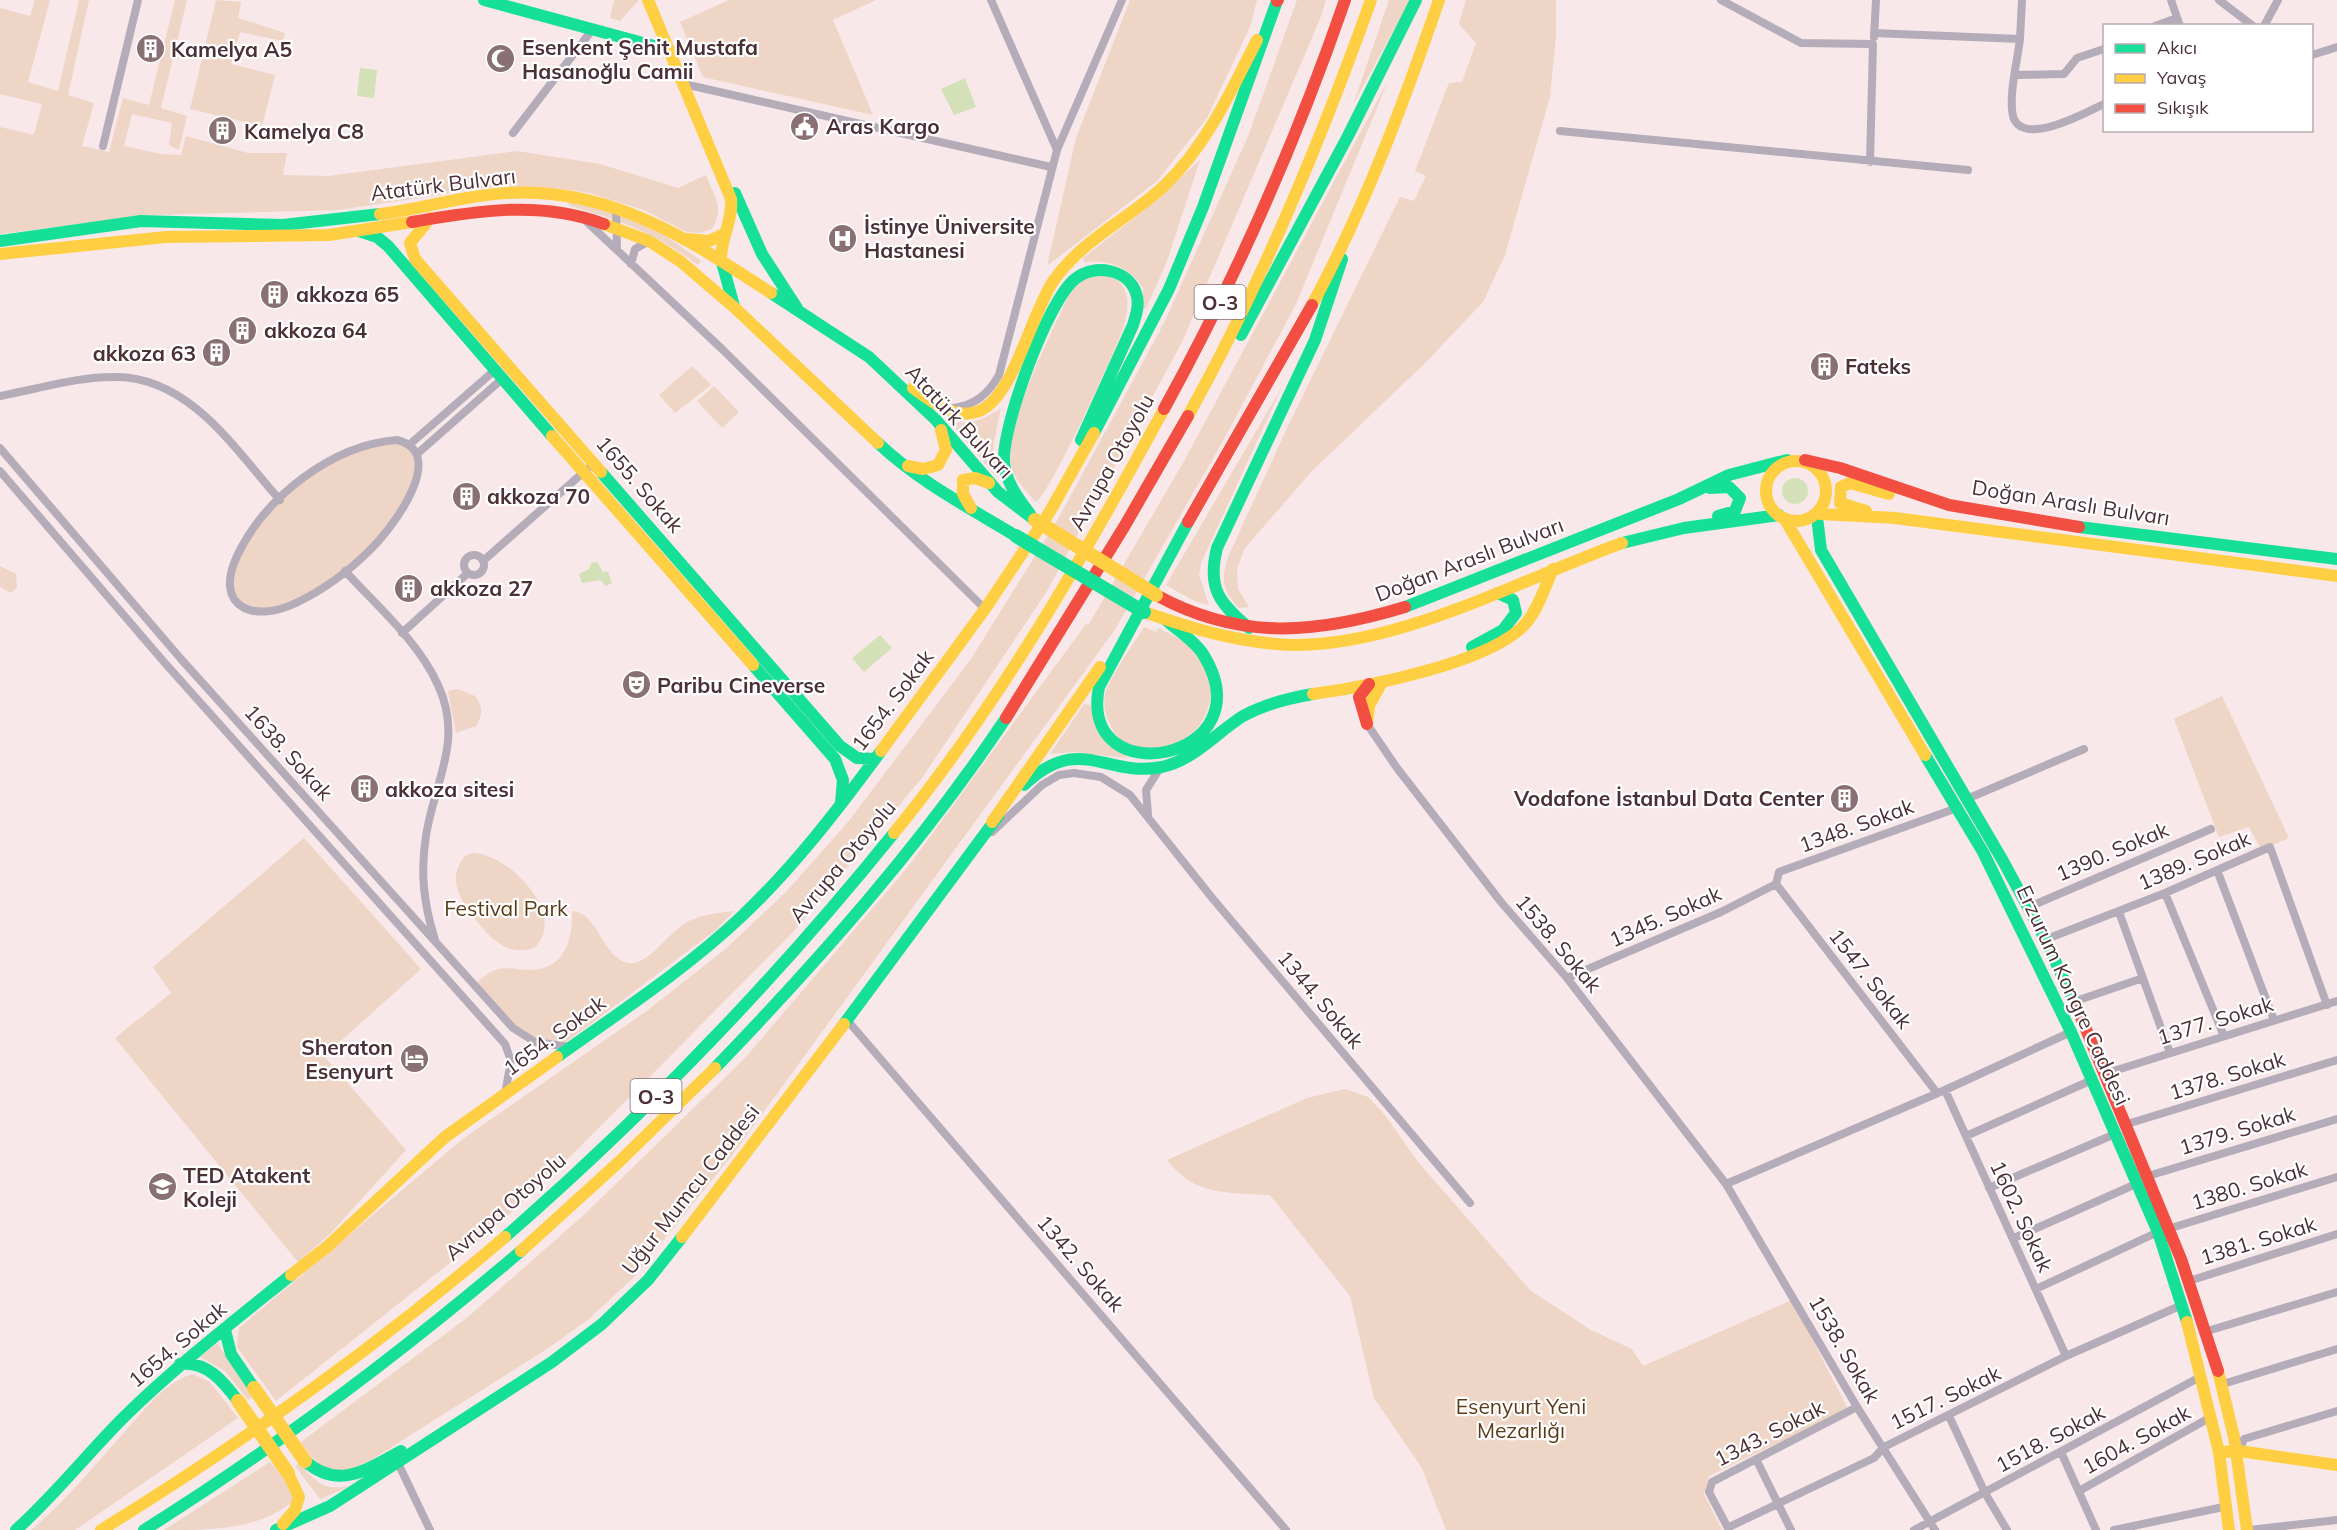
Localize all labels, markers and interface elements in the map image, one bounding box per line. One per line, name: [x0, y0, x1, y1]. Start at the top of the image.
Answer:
legend: [2103, 24, 2313, 132]
building icon: Kamelya A5: [134, 33, 166, 65]
place label: Esenkent Şehit Mustafa Hasanoğlu Camii: [522, 34, 758, 84]
place label: Kamelya A5: [171, 36, 292, 62]
text: Akıcı: [2157, 36, 2197, 59]
mosque icon: Esenkent Şehit Mustafa Hasanoğlu Camii: [485, 43, 517, 75]
text: Yavaş: [2156, 66, 2206, 89]
text: Sıkışık: [2157, 96, 2209, 119]
public building icon: Aras Kargo: [789, 110, 821, 142]
place label: Aras Kargo: [826, 113, 940, 139]
building icon: Kamelya C8: [207, 115, 239, 147]
place label: Kamelya C8: [244, 118, 364, 144]
street label: Atatürk Bulvarı: [369, 162, 517, 206]
place label: İstinye Üniversite Hastanesi: [864, 213, 1035, 263]
hospital icon: İstinye Üniversite Hastanesi: [827, 222, 859, 254]
building icon: akkoza 65: [259, 278, 291, 310]
place label: akkoza 65: [296, 281, 399, 307]
road number: O-3: [1194, 285, 1246, 319]
building icon: akkoza 64: [227, 314, 259, 346]
place label: akkoza 64: [264, 317, 368, 343]
building icon: akkoza 63: [201, 337, 233, 369]
place label: akkoza 63: [93, 340, 196, 366]
building icon: Fateks: [1808, 350, 1840, 382]
place label: Fateks: [1845, 353, 1911, 379]
street label: Atatürk Bulvarı: [901, 359, 1019, 483]
street label: Avrupa Otoyolu: [1063, 389, 1159, 535]
street label: 1655. Sokak: [591, 430, 689, 538]
street label: Doğan Araslı Bulvarı: [1970, 474, 2172, 530]
building icon: akkoza 70: [450, 480, 482, 512]
place label: akkoza 70: [487, 483, 590, 509]
street label: Doğan Araslı Bulvarı: [1371, 511, 1567, 607]
building icon: akkoza 27: [393, 572, 425, 604]
place label: akkoza 27: [430, 575, 533, 601]
street label: 1654. Sokak: [846, 644, 939, 756]
theatre icon: Paribu Cineverse: [620, 669, 652, 701]
place label: Paribu Cineverse: [657, 672, 825, 698]
street label: 1638. Sokak: [239, 699, 339, 805]
building icon: akkoza sitesi: [348, 773, 380, 805]
place label: akkoza sitesi: [385, 776, 514, 802]
building icon: Vodafone İstanbul Data Center: [1829, 782, 1861, 814]
place label: Vodafone İstanbul Data Center: [1513, 785, 1825, 811]
street label: 1348. Sokak: [1795, 792, 1917, 858]
street label: Avrupa Otoyolu: [783, 794, 901, 928]
street label: 1390. Sokak: [2052, 816, 2172, 886]
street label: 1389. Sokak: [2134, 825, 2254, 895]
street label: 1345. Sokak: [1605, 880, 1725, 952]
street label: Erzurum Kongre Caddesi: [2012, 881, 2136, 1109]
street label: 1538. Sokak: [1511, 889, 1608, 997]
park label: Festival Park: [444, 895, 568, 921]
street label: 1547. Sokak: [1824, 923, 1918, 1033]
street label: 1344. Sokak: [1273, 945, 1370, 1053]
street label: 1654. Sokak: [498, 989, 610, 1081]
street label: 1377. Sokak: [2154, 990, 2276, 1050]
place label: Sheraton Esenyurt: [301, 1034, 393, 1084]
hotel icon: Sheraton Esenyurt: [398, 1043, 430, 1075]
street label: 1378. Sokak: [2166, 1045, 2288, 1105]
road number: O-3: [630, 1079, 682, 1113]
street label: Uğur Mumcu Caddesi: [616, 1099, 764, 1279]
street label: 1379. Sokak: [2176, 1100, 2298, 1160]
street label: Avrupa Otoyolu: [439, 1146, 571, 1266]
street label: 1380. Sokak: [2188, 1155, 2310, 1215]
street label: 1602. Sokak: [1985, 1156, 2059, 1276]
place label: TED Atakent Koleji: [183, 1162, 310, 1212]
school or university icon: TED Atakent Koleji: [146, 1171, 178, 1203]
street label: 1342. Sokak: [1032, 1209, 1130, 1317]
street label: 1381. Sokak: [2197, 1210, 2319, 1270]
street label: 1538. Sokak: [1804, 1291, 1886, 1408]
street label: 1654. Sokak: [123, 1295, 231, 1392]
street label: 1517. Sokak: [1885, 1359, 2005, 1435]
park label: Esenyurt Yeni Mezarlığı: [1456, 1393, 1586, 1443]
street label: 1343. Sokak: [1710, 1394, 1828, 1472]
street label: 1518. Sokak: [1991, 1398, 2109, 1478]
street label: 1604. Sokak: [2077, 1398, 2195, 1479]

